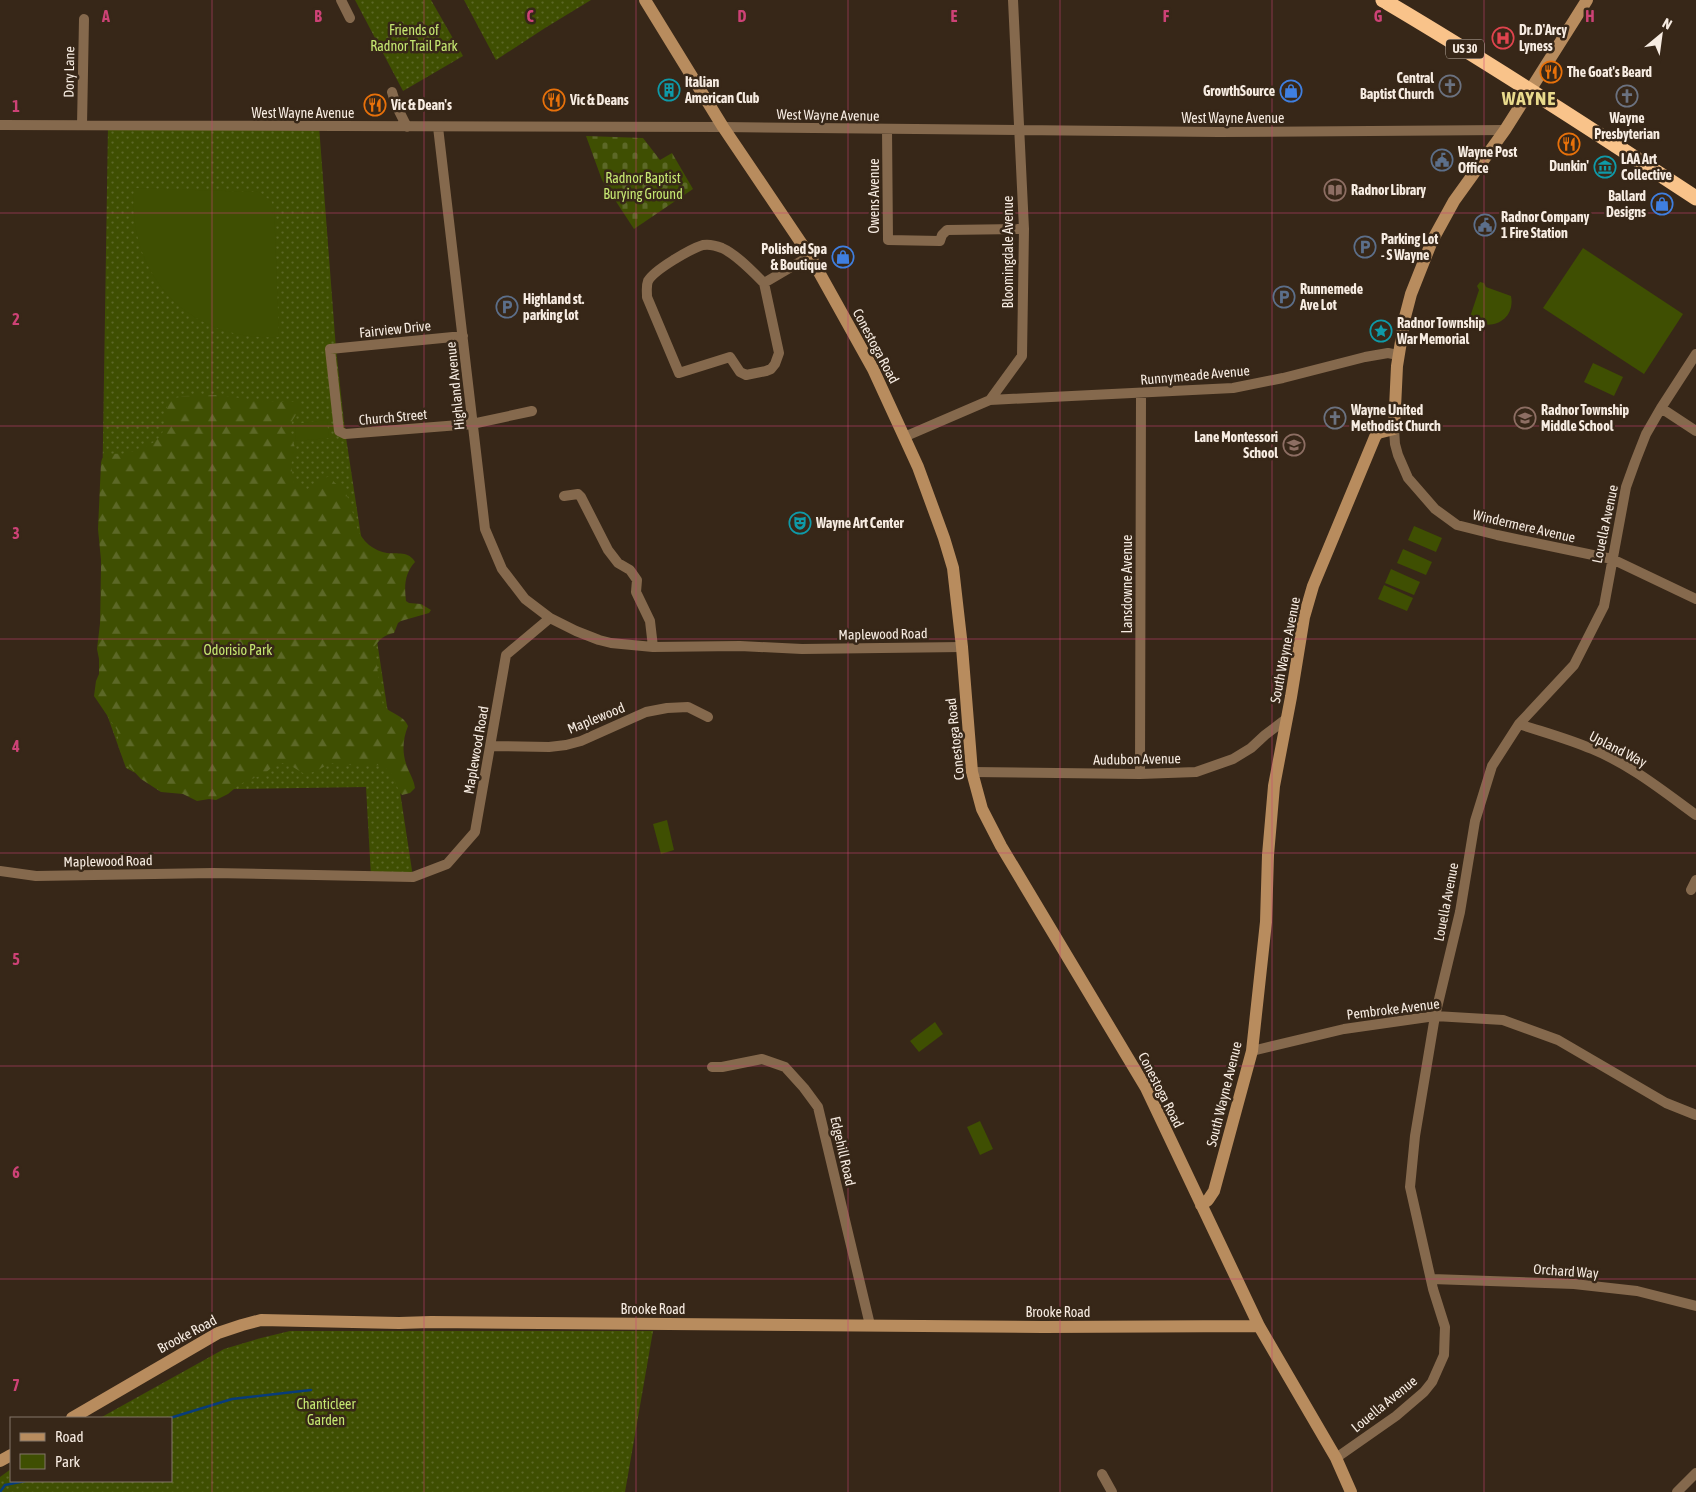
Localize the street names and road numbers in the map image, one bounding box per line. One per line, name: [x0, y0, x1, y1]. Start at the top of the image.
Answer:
road number: US 30: [1446, 40, 1484, 59]
street label: Dory Lane: [61, 46, 77, 98]
street label: West Wayne Avenue: [252, 105, 354, 121]
street label: West Wayne Avenue: [776, 106, 880, 124]
street label: West Wayne Avenue: [1182, 110, 1284, 126]
street label: Owens Avenue: [866, 158, 882, 234]
street label: Bloomingdale Avenue: [1000, 196, 1016, 308]
street label: Conestoga Road: [850, 306, 902, 386]
street label: Fairview Drive: [358, 317, 432, 341]
street label: Highland Avenue: [442, 341, 468, 431]
street label: Runnymeade Avenue: [1140, 362, 1250, 388]
street label: Church Street: [358, 406, 428, 428]
street label: Louella Avenue: [1589, 483, 1621, 565]
street label: Windermere Avenue: [1471, 506, 1577, 546]
street label: Lansdowne Avenue: [1119, 535, 1135, 633]
street label: South Wayne Avenue: [1267, 596, 1303, 704]
street label: Maplewood Road: [838, 625, 928, 643]
street label: Conestoga Road: [943, 697, 967, 781]
street label: Maplewood: [565, 699, 627, 737]
street label: Maplewood Road: [460, 705, 492, 795]
street label: Upland Way: [1587, 728, 1650, 770]
street label: Audubon Avenue: [1093, 750, 1181, 768]
street label: Maplewood Road: [63, 852, 153, 870]
street label: Louella Avenue: [1431, 861, 1461, 943]
street label: Pembroke Avenue: [1346, 995, 1440, 1023]
street label: South Wayne Avenue: [1203, 1040, 1245, 1148]
street label: Conestoga Road: [1135, 1050, 1187, 1130]
street label: Edgehill Road: [827, 1115, 859, 1187]
street label: Orchard Way: [1533, 1261, 1599, 1281]
street label: Brooke Road: [621, 1301, 685, 1317]
street label: Brooke Road: [1026, 1304, 1090, 1320]
street label: Brooke Road: [155, 1312, 219, 1356]
street label: Louella Avenue: [1348, 1373, 1420, 1435]

